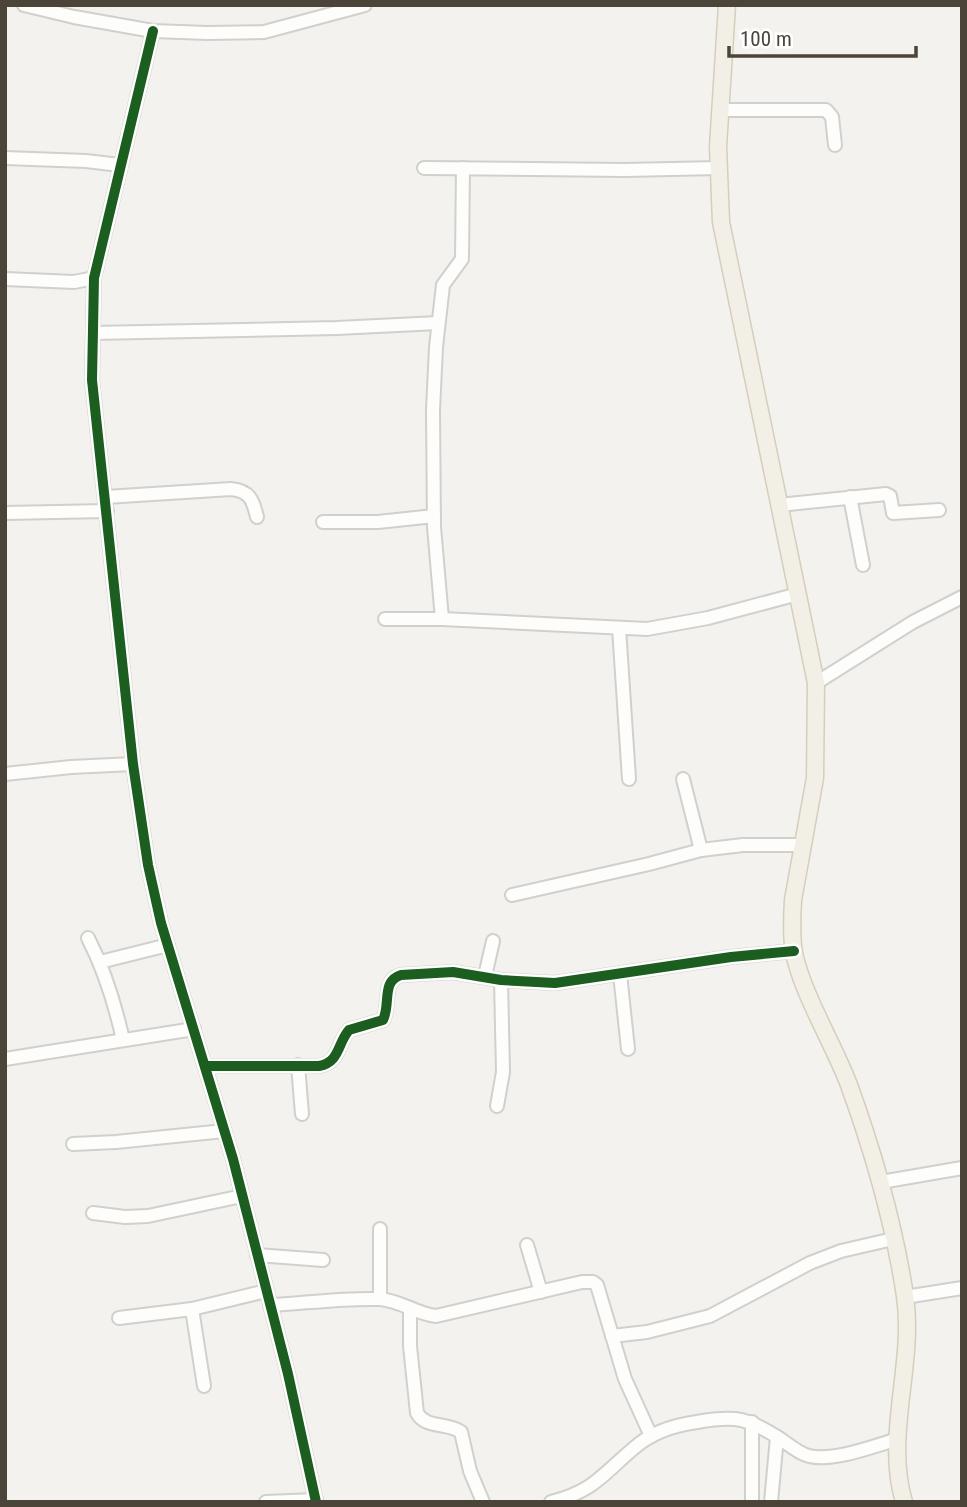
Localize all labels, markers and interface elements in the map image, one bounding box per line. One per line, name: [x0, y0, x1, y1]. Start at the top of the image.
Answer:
scale bar: [729, 14, 916, 58]
text: 100 m: [740, 27, 792, 51]

